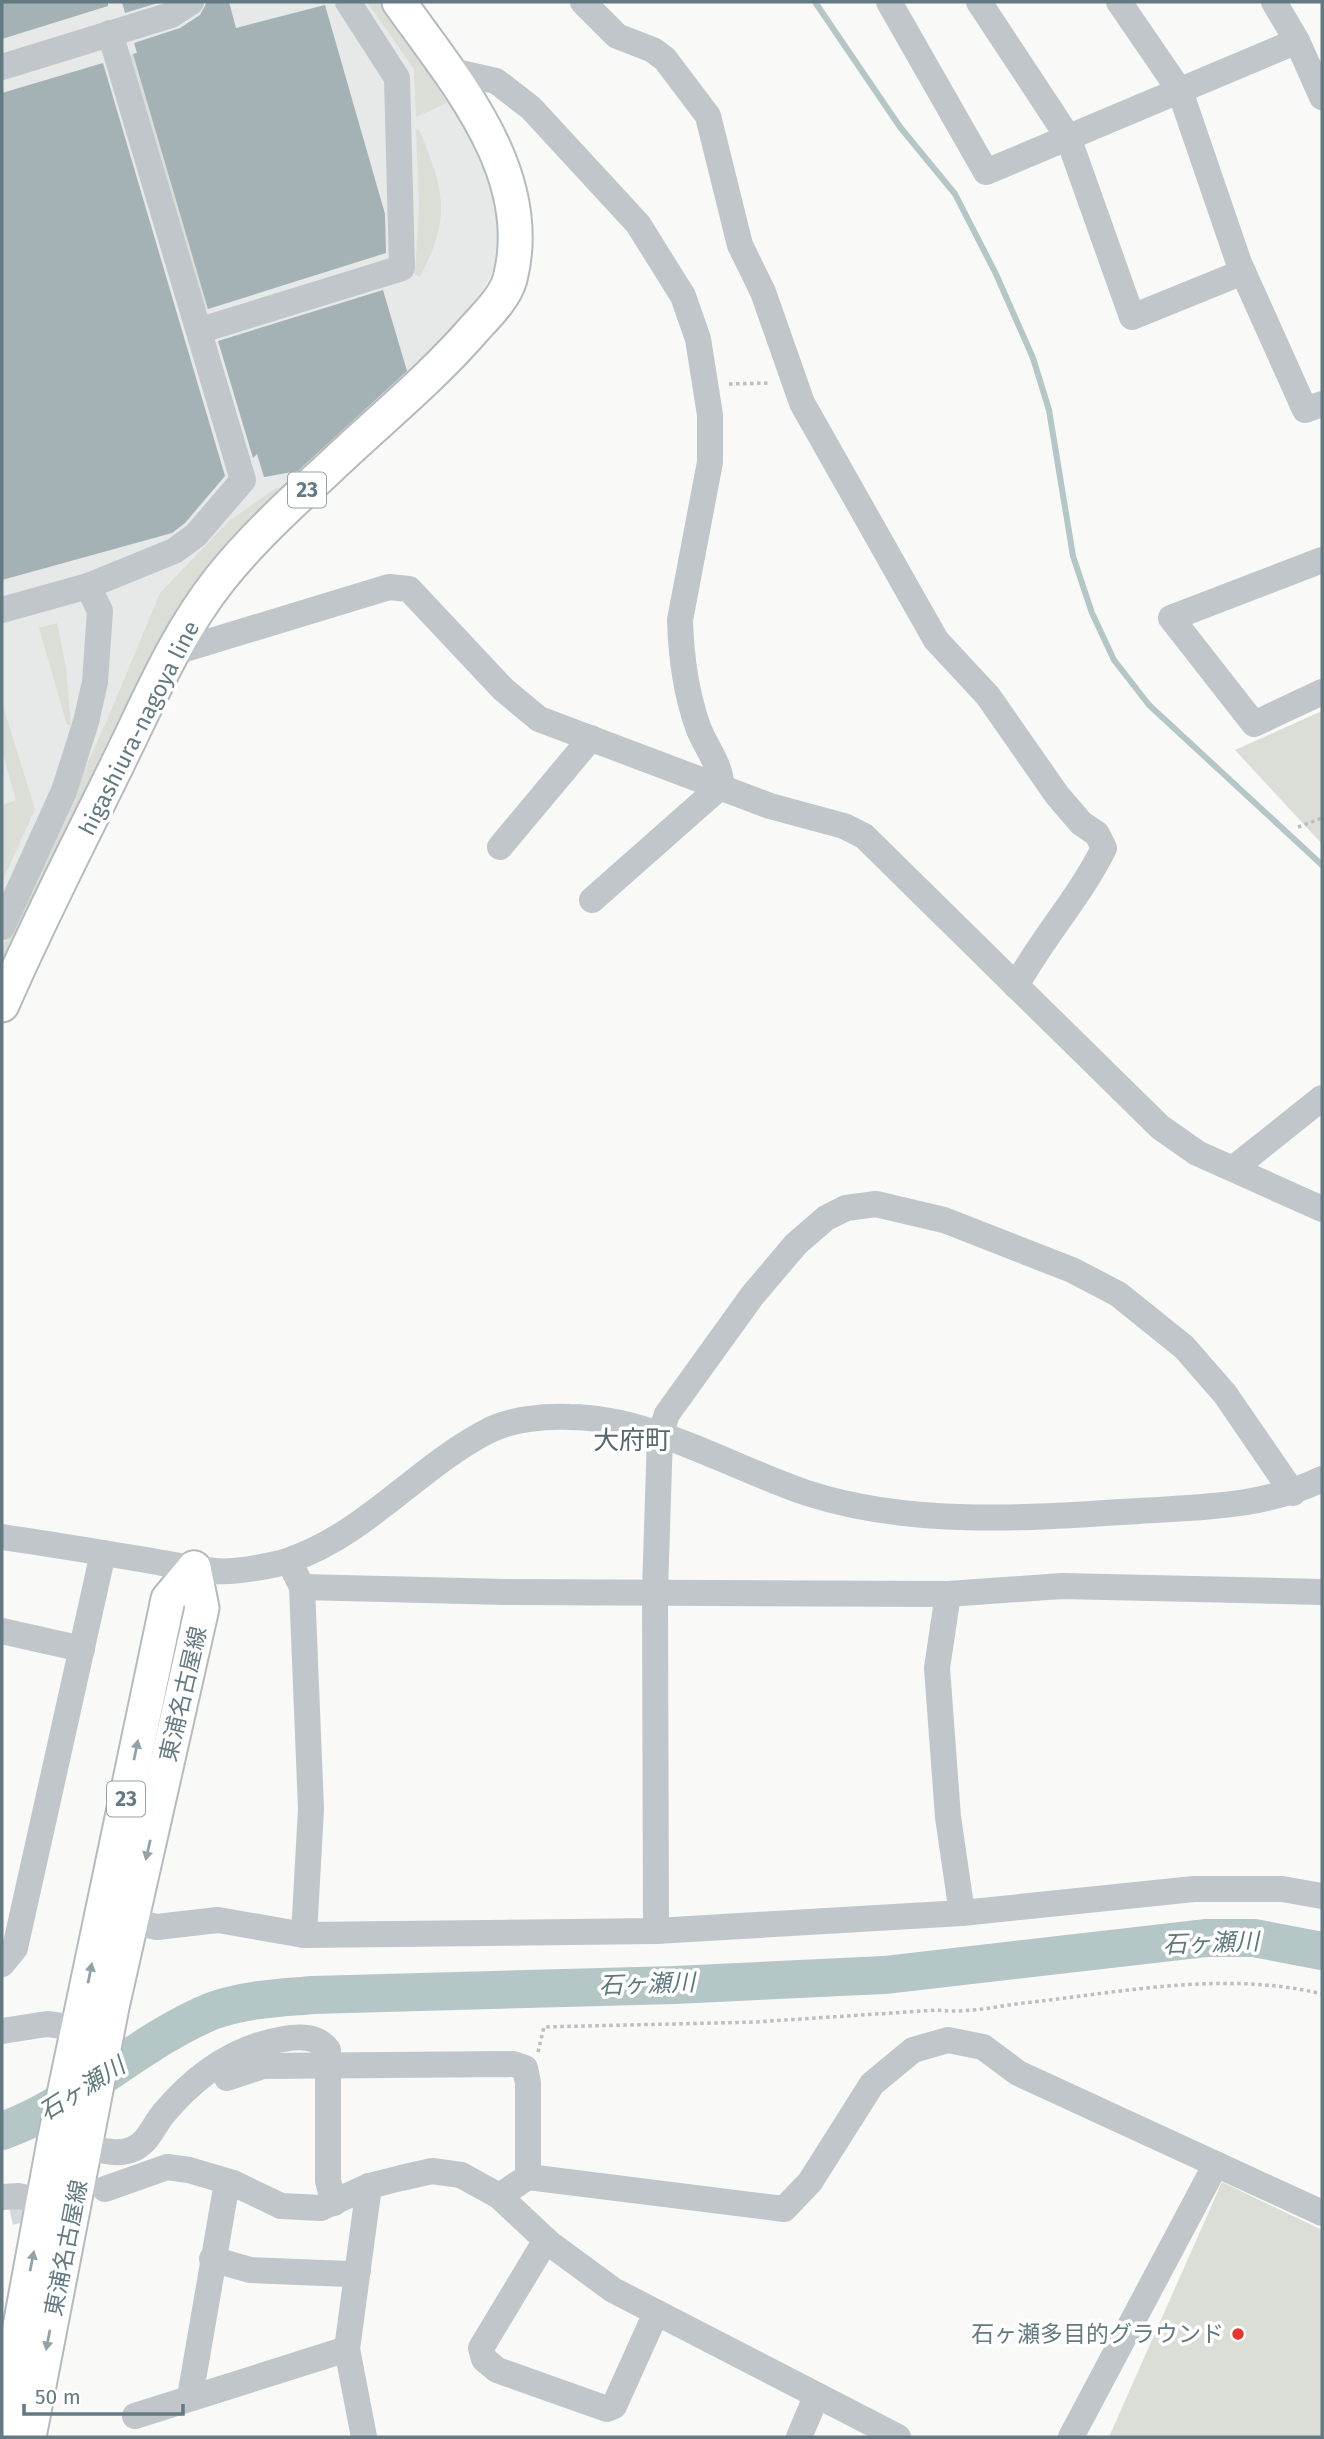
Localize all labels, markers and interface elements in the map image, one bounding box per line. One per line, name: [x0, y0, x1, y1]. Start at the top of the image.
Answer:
road number: 23: [288, 472, 326, 508]
street label: higashiura-nagoya line: [73, 616, 205, 840]
district label: 大府町: [593, 1425, 671, 1456]
street label: 東浦名古屋線: [154, 1624, 212, 1764]
one-way arrow: [130, 1739, 141, 1761]
road number: 23: [107, 1782, 145, 1816]
one-way arrow: [142, 1839, 153, 1861]
water label: 石ヶ瀬川: [1163, 1927, 1262, 1959]
one-way arrow: [85, 1962, 96, 1984]
water label: 石ヶ瀬川: [599, 1968, 698, 2000]
water label: 石ヶ瀬川: [34, 2050, 133, 2126]
street label: 東浦名古屋線: [39, 2178, 93, 2318]
one-way arrow: [27, 2250, 38, 2272]
place label: 石ヶ瀬多目的グラウンド: [971, 2320, 1224, 2348]
marker: 石ヶ瀬多目的グラウンド: [1230, 2326, 1246, 2342]
one-way arrow: [42, 2329, 53, 2351]
scale bar: [24, 2372, 184, 2416]
text: 50 m: [35, 2384, 81, 2410]

